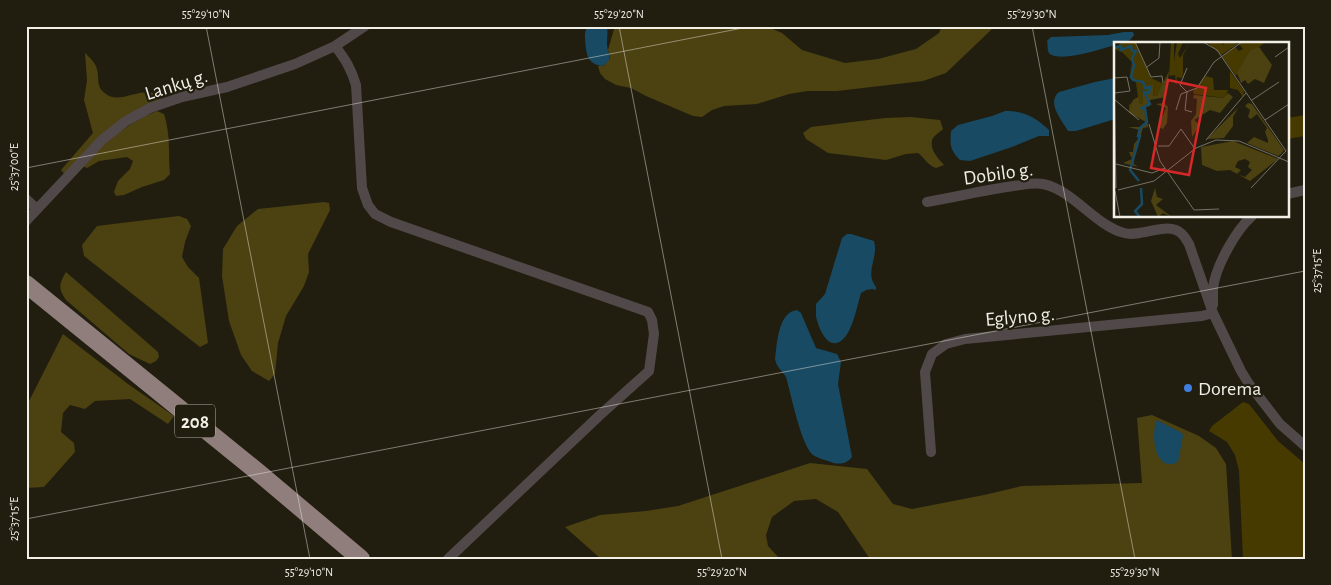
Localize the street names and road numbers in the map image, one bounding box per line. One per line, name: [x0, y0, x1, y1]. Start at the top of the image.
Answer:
street label: Lankų g.: [142, 66, 210, 104]
street label: Dobilo g.: [962, 159, 1034, 189]
street label: Eglyno g.: [984, 304, 1056, 330]
road number: 208: [175, 404, 215, 438]

